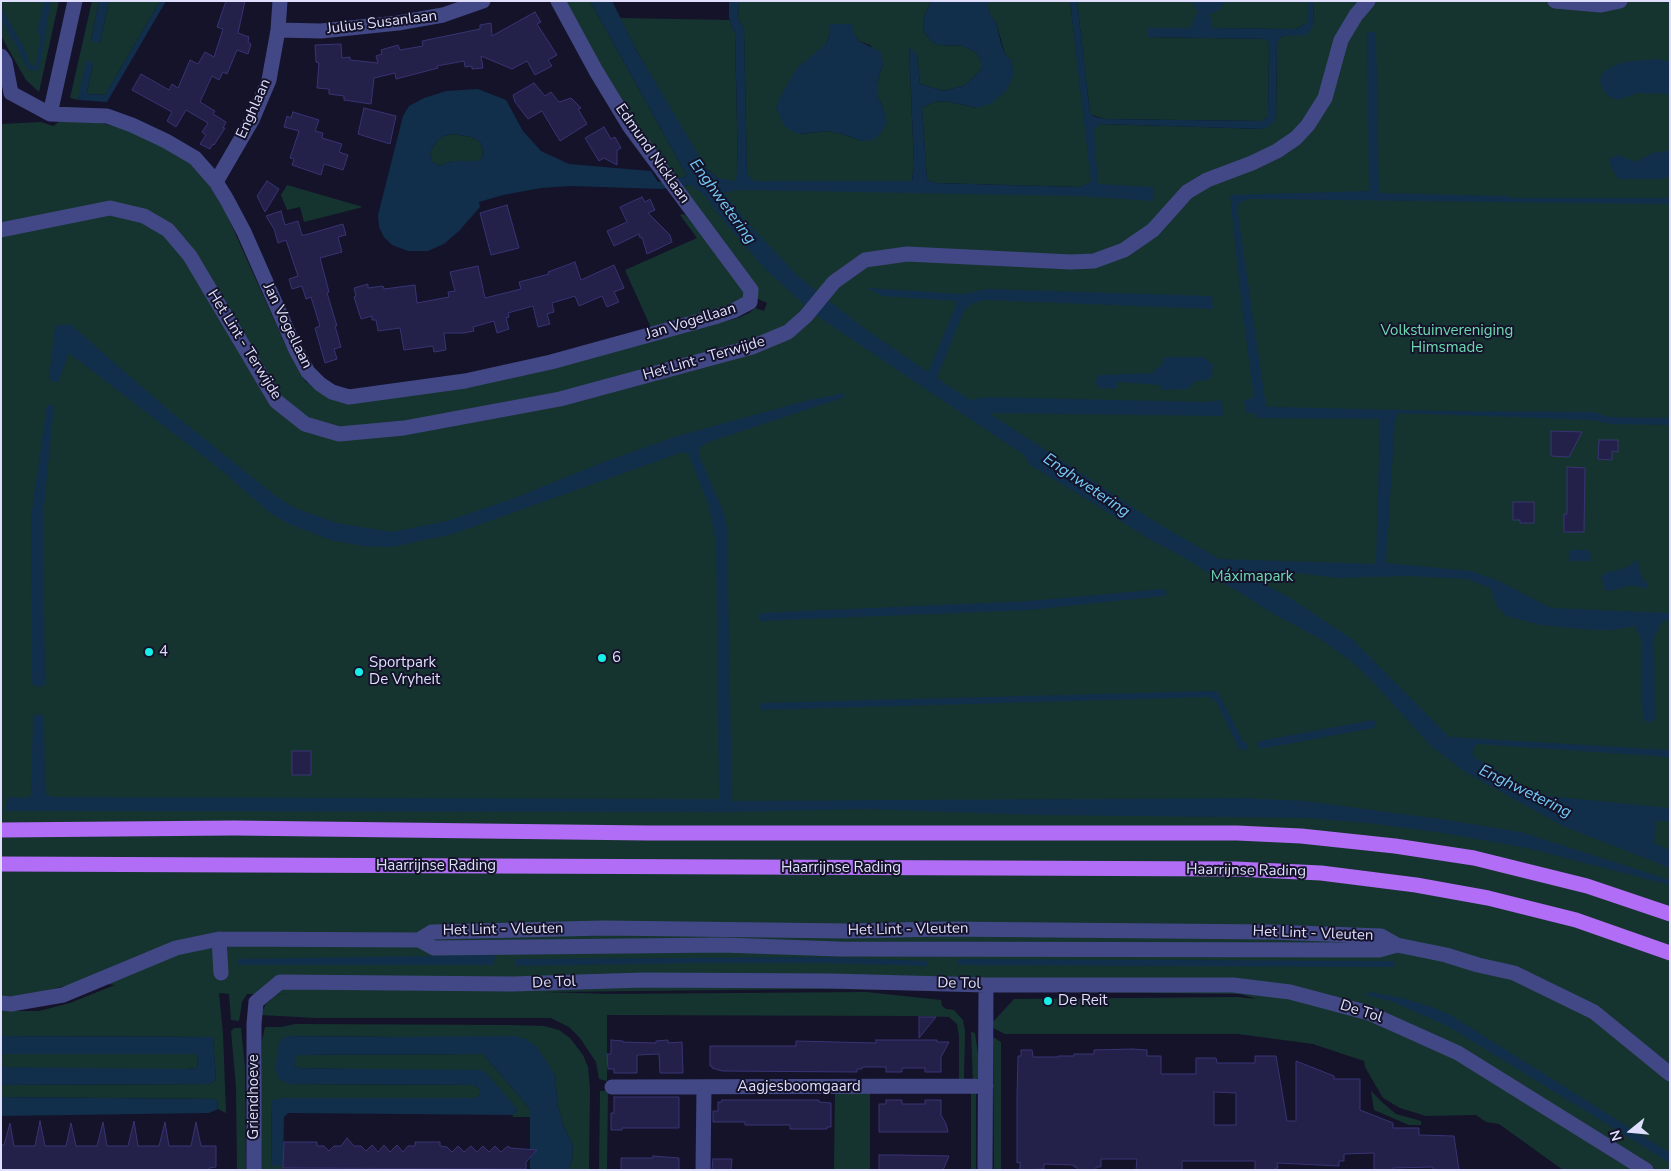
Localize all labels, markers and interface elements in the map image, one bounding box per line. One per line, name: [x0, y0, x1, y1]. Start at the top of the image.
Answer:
street label: Julius Susanlaan: [326, 7, 438, 39]
street label: Enghlaan: [233, 76, 275, 142]
street label: Edmund Nicklaan: [611, 101, 693, 207]
water label: Enghwetering: [685, 156, 759, 248]
street label: Jan Vogellaan: [259, 280, 315, 372]
street label: Het Lint - Terwijde: [203, 287, 285, 403]
street label: Jan Vogellaan: [644, 300, 738, 344]
park label: Volkstuinvereniging Himsmade: [1381, 322, 1513, 357]
street label: Het Lint - Terwijde: [641, 333, 767, 385]
water label: Enghwetering: [1039, 450, 1133, 522]
park label: Máximapark: [1211, 568, 1293, 586]
place label: 4: [159, 643, 168, 661]
marker: 4: [143, 646, 155, 658]
place label: 6: [612, 649, 621, 667]
marker: 6: [596, 652, 608, 664]
place label: Sportpark De Vryheit: [369, 654, 440, 689]
marker: Sportpark De Vryheit: [353, 666, 365, 678]
water label: Enghwetering: [1476, 761, 1574, 823]
street label: Haarrijnse Rading: [376, 857, 496, 875]
street label: Haarrijnse Rading: [781, 859, 901, 877]
street label: Haarrijnse Rading: [1186, 861, 1306, 881]
street label: Het Lint - Vleuten: [442, 920, 564, 940]
street label: Het Lint - Vleuten: [847, 920, 969, 940]
street label: Het Lint - Vleuten: [1252, 923, 1374, 945]
street label: De Tol: [532, 973, 576, 993]
street label: De Tol: [937, 975, 981, 993]
place label: De Reit: [1058, 992, 1108, 1010]
marker: De Reit: [1042, 995, 1054, 1007]
street label: De Tol: [1337, 997, 1385, 1027]
street label: Griendhoeve: [245, 1054, 263, 1140]
street label: Aagjesboomgaard: [737, 1078, 861, 1096]
north arrow: [1606, 1106, 1656, 1156]
text: N: [1606, 1128, 1627, 1143]

